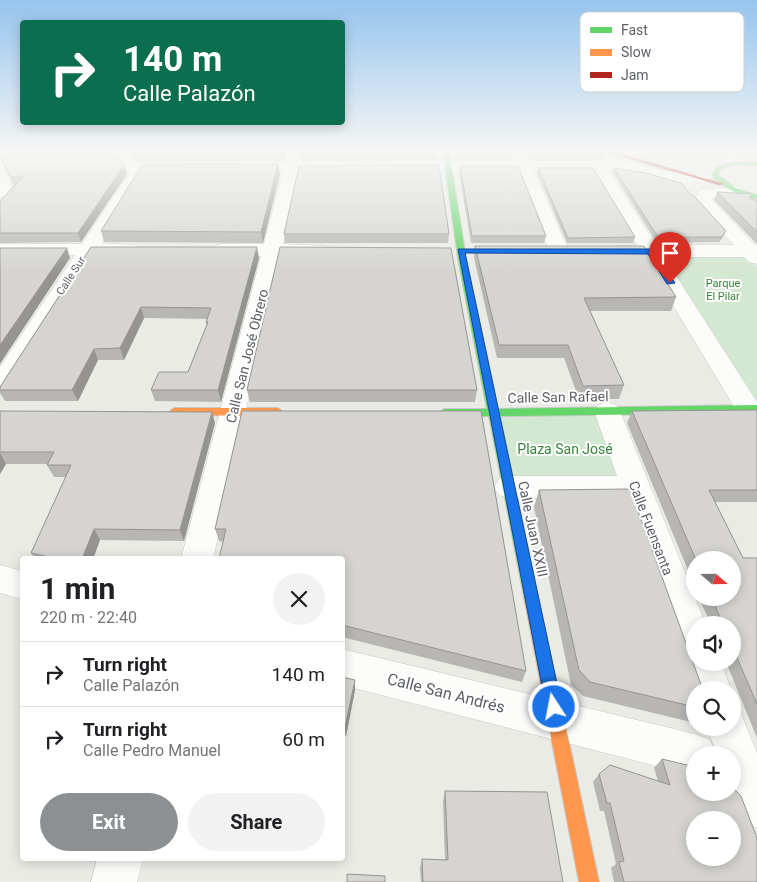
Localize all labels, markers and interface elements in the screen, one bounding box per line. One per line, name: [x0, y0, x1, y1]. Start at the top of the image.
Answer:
legend: [580, 12, 744, 92]
text: Fast: [621, 22, 648, 38]
text: 140 m: [123, 39, 222, 80]
icon: right: [40, 40, 105, 105]
text: Slow: [621, 44, 652, 60]
text: Jam: [621, 67, 649, 83]
text: Calle Palazón: [123, 81, 256, 106]
pin: [649, 232, 691, 283]
icon: arrive: [656, 239, 684, 267]
street label: Calle Sur: [54, 254, 88, 298]
park label: Parque El Pilar: [706, 277, 740, 303]
street label: Calle San José Obrero: [223, 287, 271, 425]
street label: Calle San Rafael: [507, 388, 609, 406]
park label: Plaza San José: [517, 441, 613, 457]
street label: Calle Fuensanta: [626, 479, 676, 577]
street label: Calle Juan XXIII: [515, 480, 551, 578]
north arrow: [686, 551, 741, 606]
map controls: [686, 551, 741, 866]
text: 1 min: [40, 571, 115, 606]
button: close: [273, 573, 325, 625]
text: 220 m · 22:40: [40, 608, 137, 627]
button: sound: [686, 616, 741, 671]
text: Turn right: [83, 653, 167, 676]
icon: right: [40, 660, 68, 688]
text: 140 m: [272, 663, 325, 686]
street label: Calle San Andrés: [385, 669, 507, 717]
text: Calle Palazón: [83, 676, 179, 695]
position arrow: [527, 680, 579, 732]
button: search: [686, 681, 741, 736]
text: Turn right: [83, 718, 167, 741]
icon: right: [40, 725, 68, 753]
text: 60 m: [282, 728, 325, 751]
text: Calle Pedro Manuel: [83, 741, 221, 760]
button: +: [686, 746, 741, 801]
button: Exit: [40, 793, 178, 851]
button: Share: [188, 793, 325, 851]
button: −: [686, 811, 741, 866]

